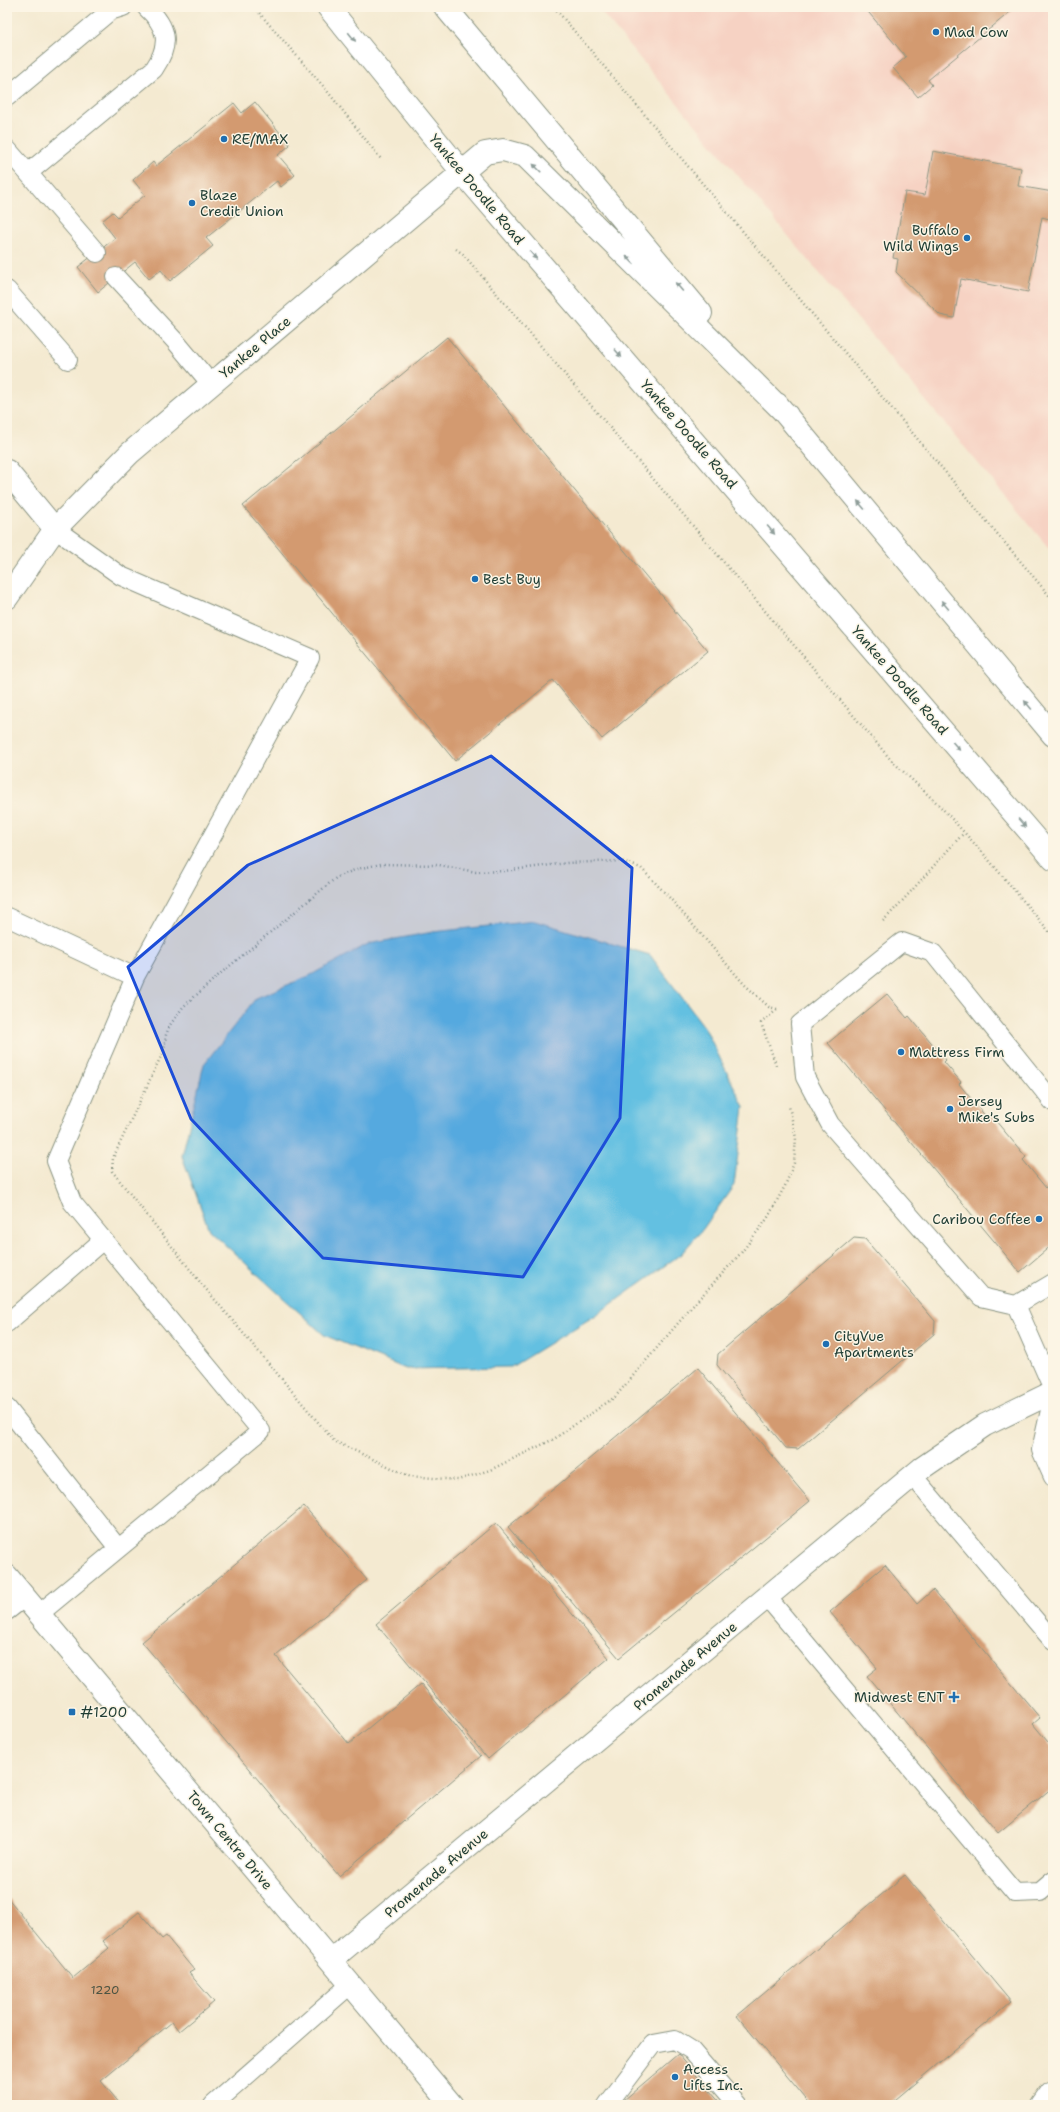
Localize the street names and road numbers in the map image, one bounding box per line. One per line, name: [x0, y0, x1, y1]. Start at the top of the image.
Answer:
street label: Yankee Doodle Road: [425, 130, 529, 248]
street label: Yankee Place: [216, 312, 295, 382]
street label: Yankee Doodle Road: [637, 376, 741, 492]
street label: Yankee Doodle Road: [848, 622, 952, 738]
street label: Promenade Avenue: [629, 1617, 741, 1715]
street label: Town Centre Drive: [183, 1787, 277, 1893]
street label: Promenade Avenue: [380, 1824, 492, 1922]

